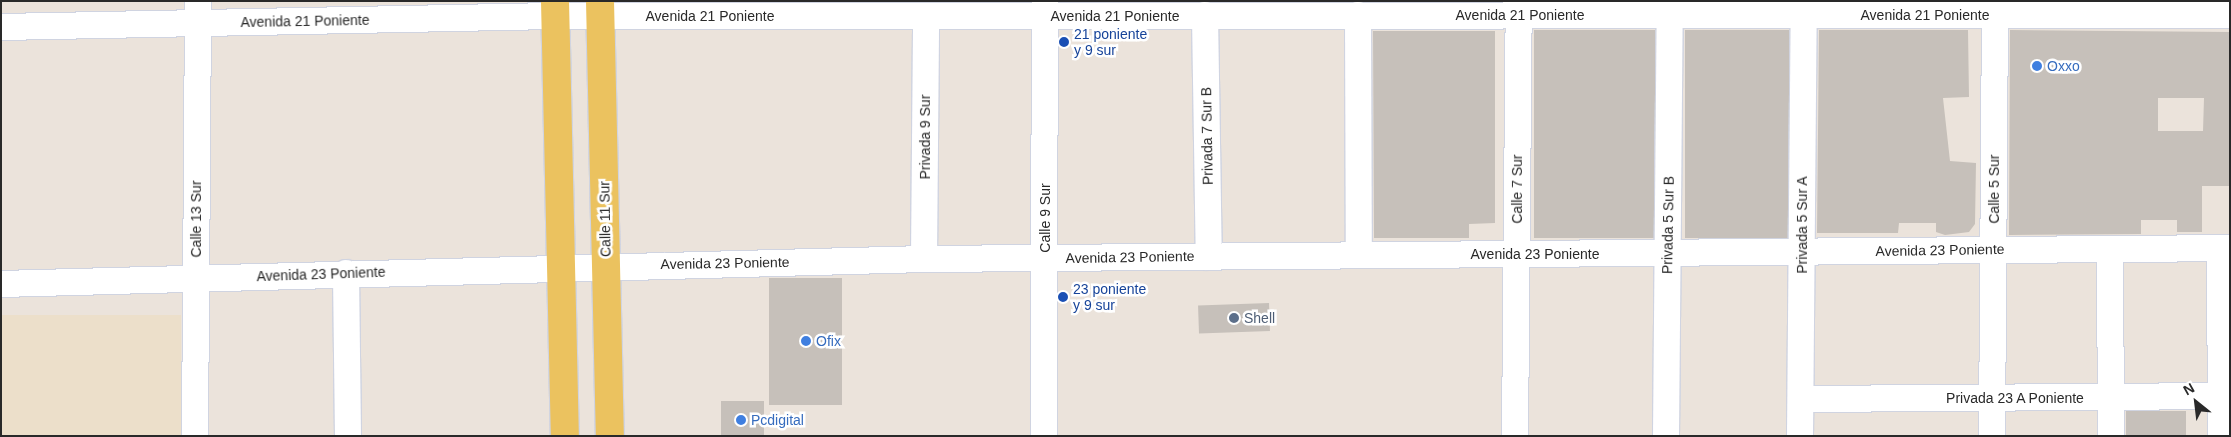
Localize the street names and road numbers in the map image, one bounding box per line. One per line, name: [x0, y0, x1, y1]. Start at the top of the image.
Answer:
street label: Avenida 21 Poniente: [1456, 7, 1584, 23]
street label: Avenida 21 Poniente: [1861, 7, 1989, 23]
street label: Avenida 21 Poniente: [646, 8, 774, 24]
street label: Avenida 21 Poniente: [1051, 8, 1179, 24]
street label: Avenida 21 Poniente: [240, 11, 370, 31]
street label: Privada 7 Sur B: [1198, 87, 1216, 185]
street label: Privada 9 Sur: [917, 95, 933, 179]
street label: Calle 7 Sur: [1509, 154, 1525, 224]
street label: Calle 5 Sur: [1986, 154, 2002, 224]
street label: Privada 5 Sur B: [1659, 176, 1677, 274]
street label: Privada 5 Sur A: [1794, 176, 1810, 274]
street label: Calle 13 Sur: [188, 180, 204, 258]
street label: Calle 11 Sur: [596, 181, 614, 257]
street label: Calle 9 Sur: [1037, 183, 1053, 253]
street label: Avenida 23 Poniente: [1875, 240, 2005, 260]
street label: Avenida 23 Poniente: [1471, 246, 1599, 262]
street label: Avenida 23 Poniente: [1065, 247, 1195, 267]
street label: Avenida 23 Poniente: [660, 253, 790, 273]
street label: Avenida 23 Poniente: [256, 263, 386, 285]
street label: Privada 23 A Poniente: [1945, 390, 2085, 406]

